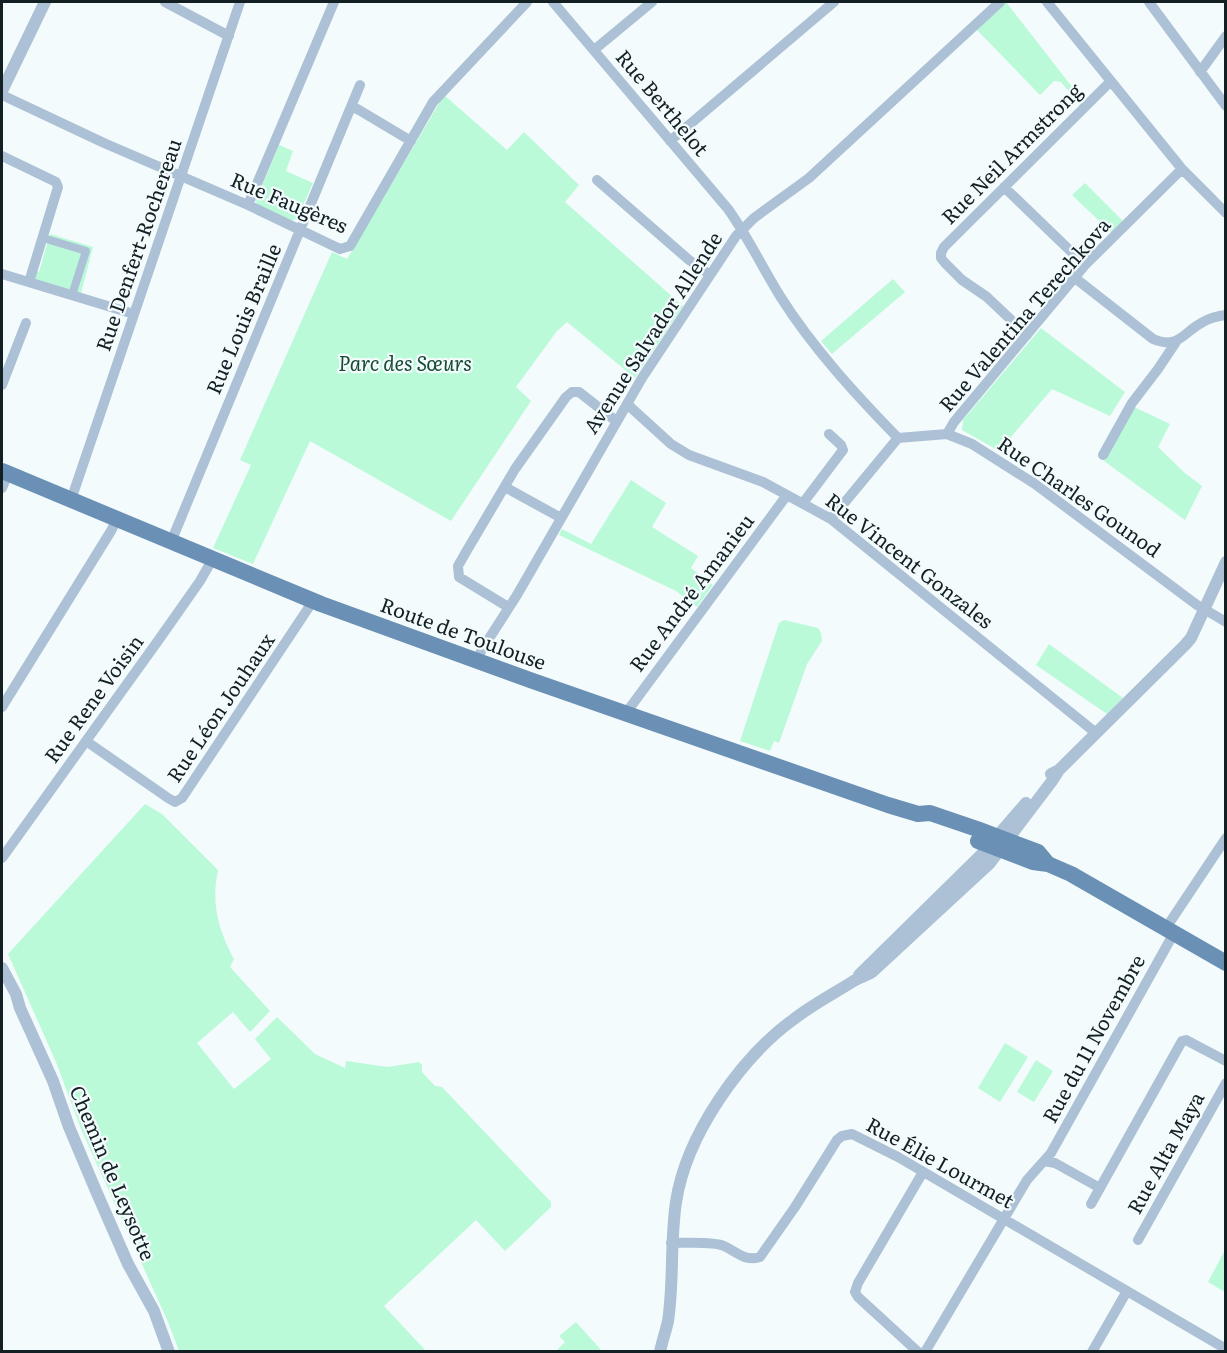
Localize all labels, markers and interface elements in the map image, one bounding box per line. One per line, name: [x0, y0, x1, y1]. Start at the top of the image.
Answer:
street label: Rue Berthelot: [610, 42, 717, 161]
street label: Rue Neil Armstrong: [933, 75, 1089, 230]
street label: Rue Denfert-Rochereau: [87, 134, 188, 355]
street label: Rue Faugères: [227, 163, 353, 239]
street label: Rue Valentina Terechkova: [931, 210, 1117, 417]
street label: Avenue Salvador Allende: [575, 225, 728, 439]
street label: Rue Louis Braille: [197, 238, 287, 398]
park label: Parc des Sœurs: [338, 347, 472, 377]
street label: Rue Charles Gounod: [992, 428, 1168, 563]
street label: Rue Vincent Gonzales: [820, 484, 1000, 635]
street label: Rue André Amanieu: [621, 506, 760, 677]
street label: Route de Toulouse: [377, 588, 551, 676]
street label: Rue Léon Jouhaux: [158, 626, 281, 788]
street label: Rue Rene Voisin: [35, 627, 149, 768]
street label: Rue du 11 Novembre: [1033, 948, 1151, 1128]
street label: Chemin de Leysotte: [63, 1080, 164, 1264]
street label: Rue Alta Maya: [1118, 1085, 1210, 1219]
street label: Rue Élie Lourmet: [862, 1108, 1020, 1214]

